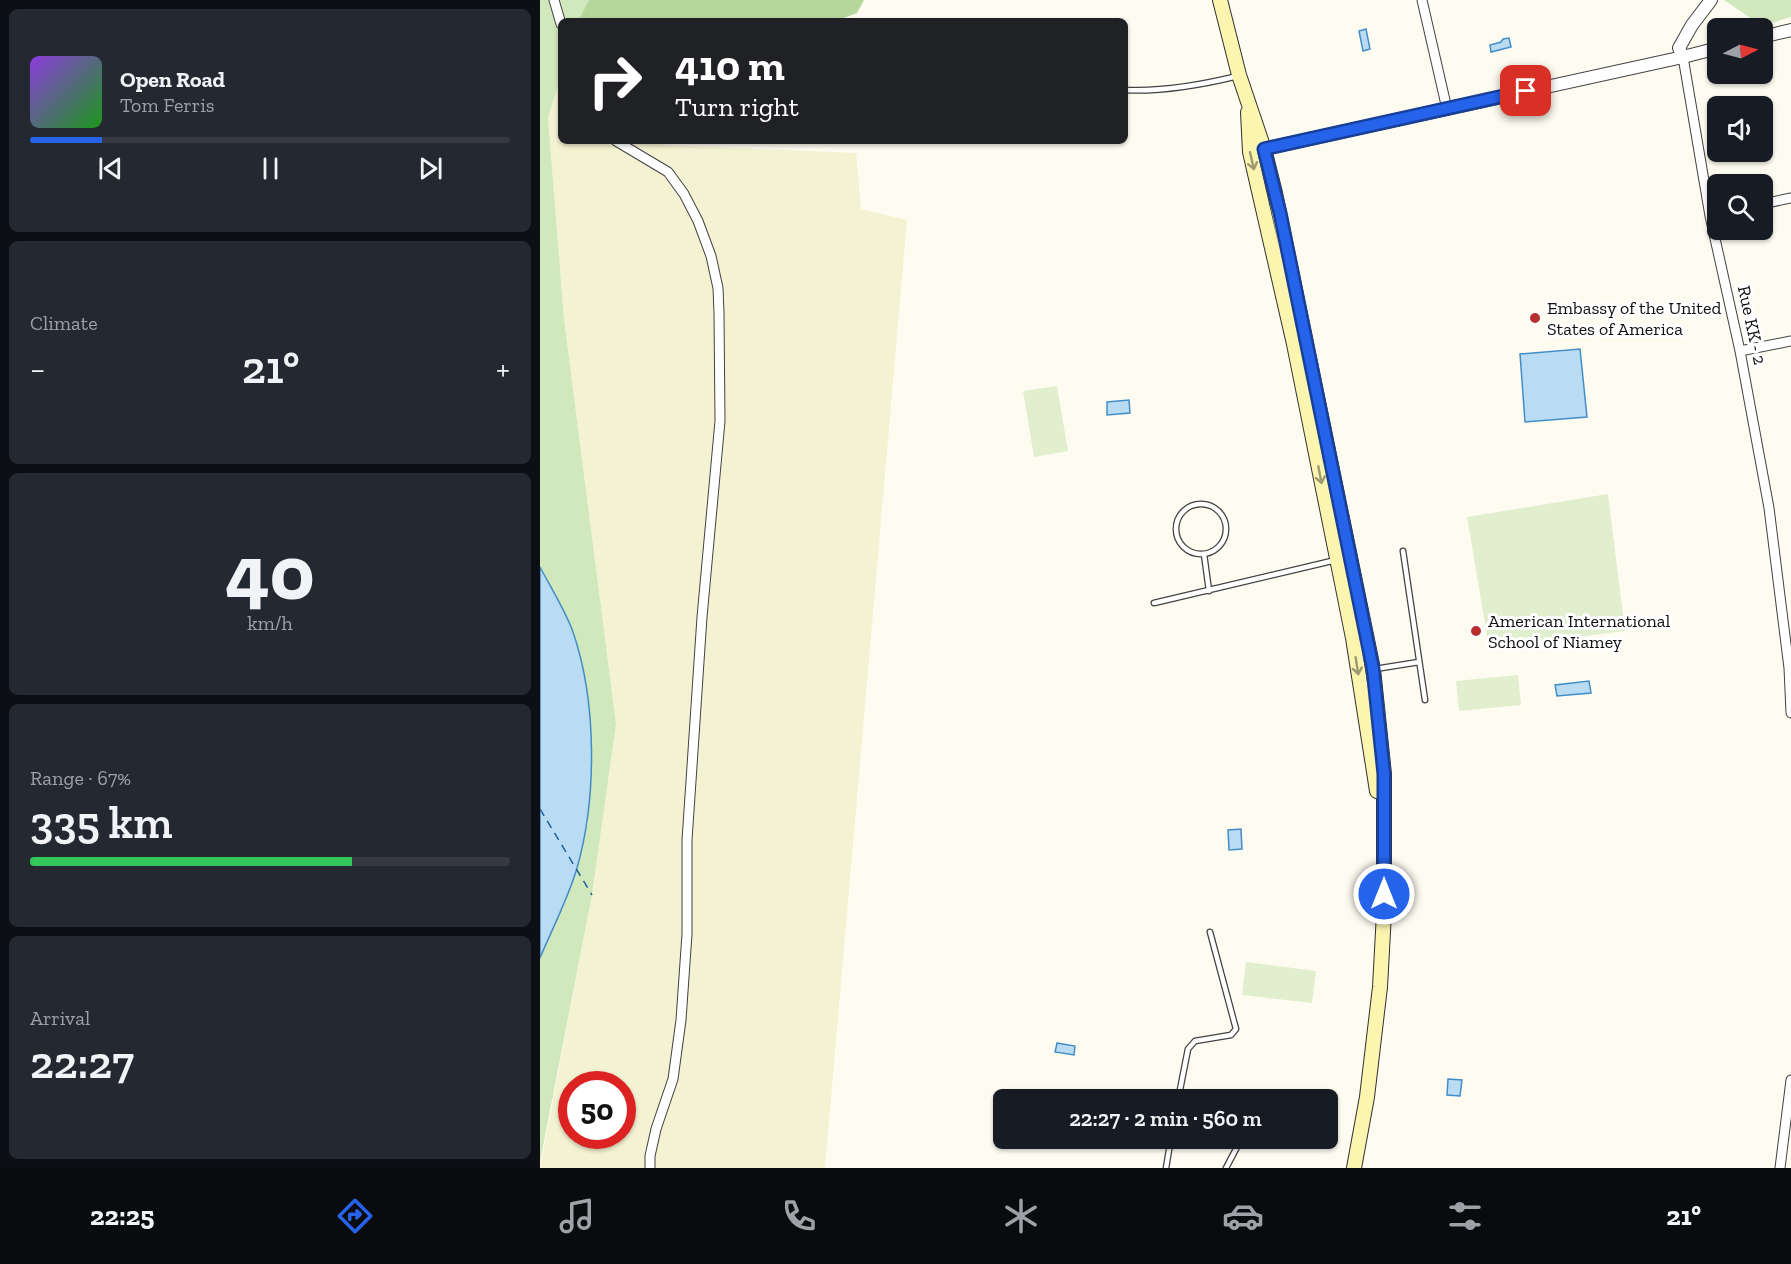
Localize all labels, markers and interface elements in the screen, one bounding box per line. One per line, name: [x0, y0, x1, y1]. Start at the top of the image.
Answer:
north arrow: [1707, 18, 1773, 84]
map controls: [1707, 18, 1773, 240]
text: 410 m: [675, 40, 785, 91]
icon: right: [576, 42, 654, 120]
pin: [1500, 65, 1551, 116]
text: Open Road: [120, 66, 225, 93]
icon: arrive: [1509, 74, 1542, 107]
text: Turn right: [675, 91, 799, 123]
text: Tom Ferris: [120, 93, 215, 117]
button: sound: [1707, 96, 1773, 162]
one-way arrow: [1247, 151, 1259, 170]
icon: previous: [94, 152, 127, 185]
icon: pause: [254, 152, 287, 185]
icon: next: [414, 152, 447, 185]
button: search: [1707, 174, 1773, 240]
street label: Rue KK - 2: [1733, 283, 1771, 367]
place label: Embassy of the United States of America: [1547, 297, 1721, 340]
text: Climate: [30, 311, 98, 335]
marker: Embassy of the United States of America: [1528, 311, 1542, 325]
text: 21°: [242, 341, 300, 395]
text: −: [30, 349, 45, 388]
text: +: [496, 349, 510, 388]
one-way arrow: [1315, 464, 1326, 484]
text: 40: [225, 525, 315, 619]
place label: American International School of Niamey: [1488, 610, 1670, 653]
text: km/h: [247, 611, 293, 635]
marker: American International School of Niamey: [1469, 624, 1483, 638]
one-way arrow: [1352, 656, 1363, 675]
text: Range · 67%: [30, 766, 131, 790]
text: 335 km: [30, 796, 172, 850]
position arrow: [1352, 862, 1416, 926]
text: Arrival: [30, 1006, 90, 1030]
text: 22:27: [30, 1036, 134, 1090]
speed limit sign: 50: [558, 1071, 636, 1149]
text: 22:27 · 2 min · 560 m: [1069, 1105, 1262, 1132]
icon: directions: [334, 1195, 376, 1237]
icon: music: [556, 1195, 598, 1237]
icon: phone: [778, 1195, 820, 1237]
icon: climate: [1000, 1195, 1042, 1237]
icon: car: [1222, 1195, 1264, 1237]
icon: filters: [1444, 1195, 1486, 1237]
text: 22:25: [90, 1200, 154, 1232]
text: 21°: [1666, 1200, 1701, 1232]

